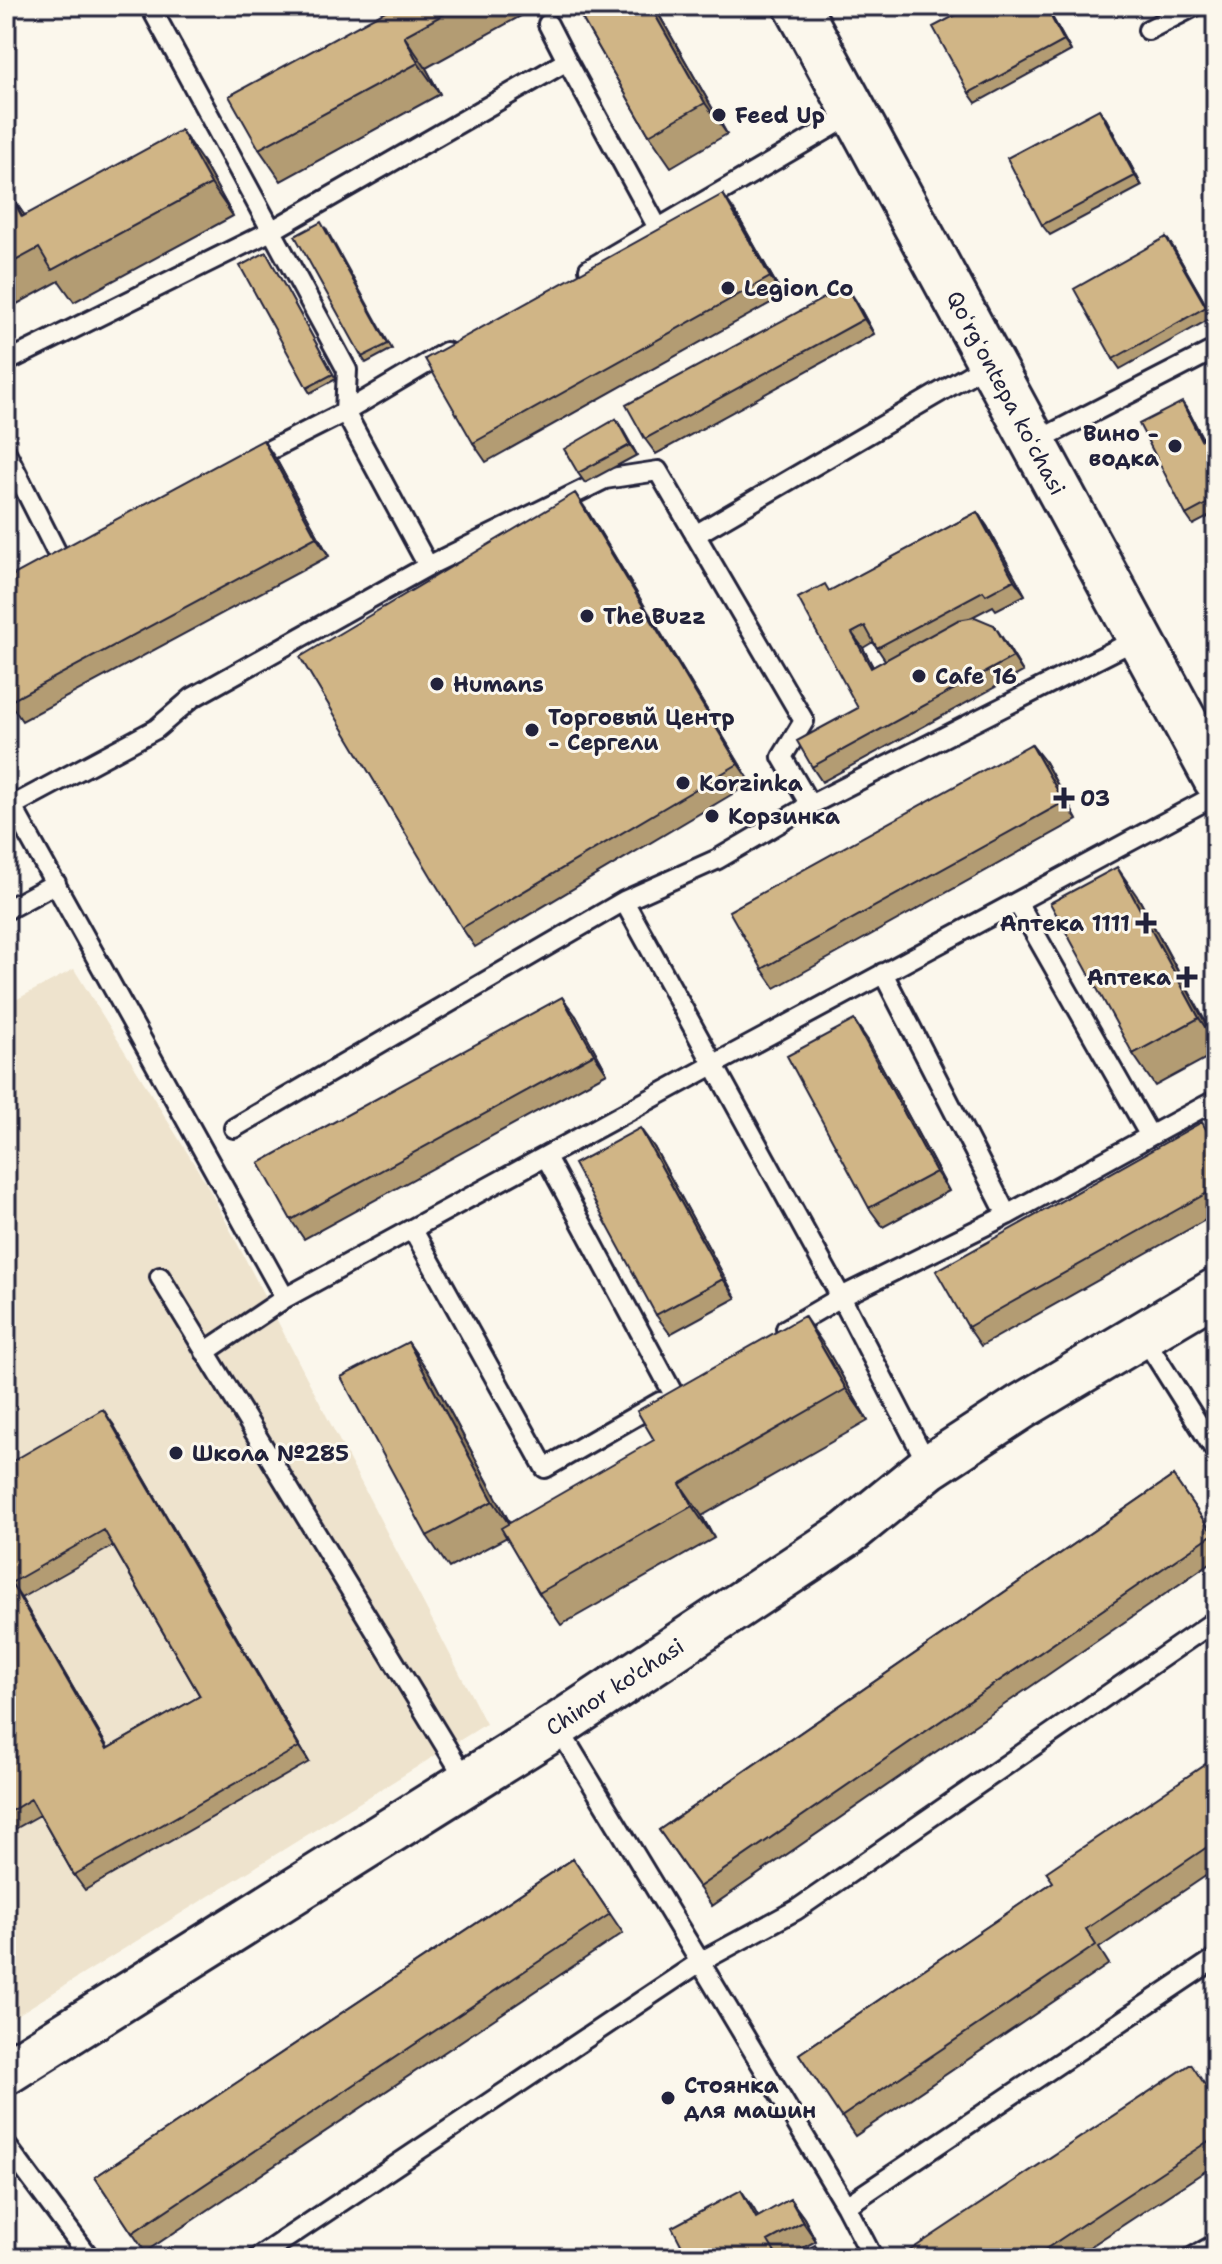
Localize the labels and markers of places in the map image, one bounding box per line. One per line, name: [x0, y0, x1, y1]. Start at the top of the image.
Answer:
place label: Feed Up: [735, 101, 825, 130]
marker: Feed Up: [710, 106, 728, 124]
place label: Legion Co: [744, 274, 854, 303]
marker: Legion Co: [719, 279, 737, 297]
place label: Вино - водка: [1083, 419, 1159, 473]
marker: Вино - водка: [1166, 437, 1184, 455]
place label: The Buzz: [603, 602, 706, 631]
marker: The Buzz: [578, 607, 596, 625]
place label: Cafe 16: [935, 662, 1017, 691]
marker: Cafe 16: [910, 667, 928, 685]
place label: Humans: [453, 670, 544, 699]
marker: Humans: [428, 675, 446, 693]
place label: Торговый Центр - Сергели: [548, 703, 735, 757]
marker: Торговый Центр - Сергели: [523, 721, 541, 739]
place label: Korzinka: [699, 769, 803, 798]
marker: Korzinka: [674, 774, 692, 792]
place label: 03: [1080, 784, 1110, 813]
marker: 03: [1055, 789, 1073, 807]
place label: Корзинка: [728, 802, 840, 831]
marker: Корзинка: [703, 807, 721, 825]
place label: Аптека 1111: [1000, 909, 1130, 938]
marker: Аптека 1111: [1137, 914, 1155, 932]
place label: Аптека: [1087, 963, 1171, 992]
marker: Аптека: [1178, 968, 1196, 986]
place label: Школа №285: [192, 1439, 349, 1468]
marker: Школа №285: [167, 1444, 185, 1462]
place label: Стоянка для машин: [684, 2071, 816, 2125]
marker: Стоянка для машин: [659, 2089, 677, 2107]

